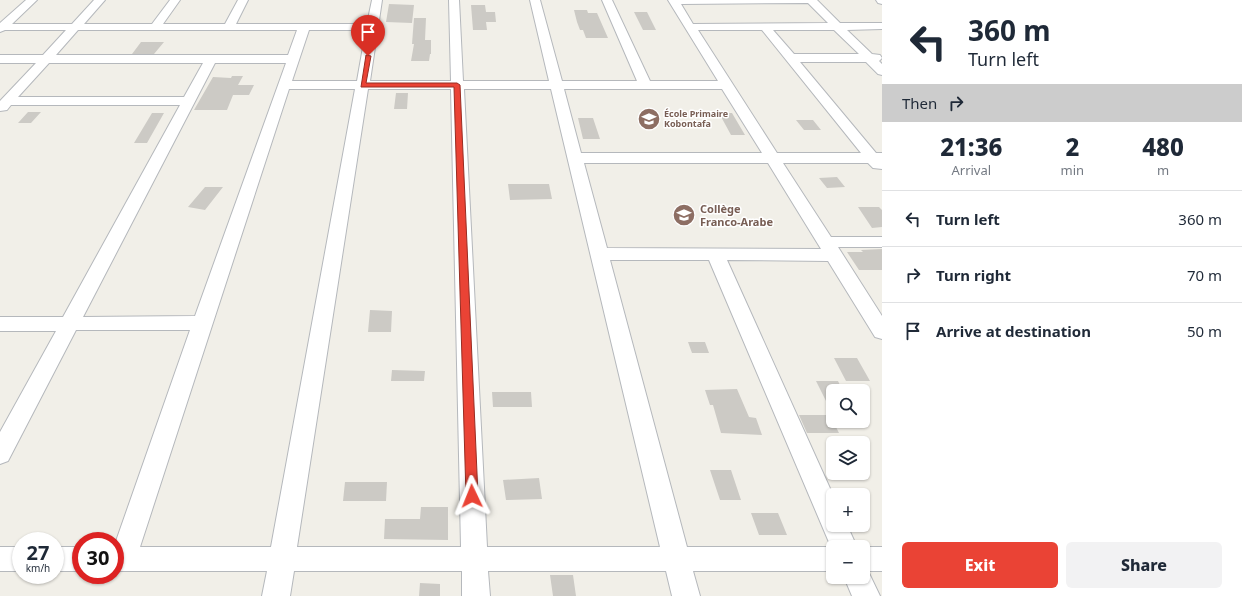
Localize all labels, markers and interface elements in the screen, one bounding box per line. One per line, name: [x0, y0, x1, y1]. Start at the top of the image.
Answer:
text: 360 m: [968, 11, 1051, 49]
pin: [351, 15, 385, 56]
icon: left: [902, 16, 954, 68]
icon: arrive: [357, 21, 379, 43]
text: Turn left: [968, 47, 1039, 71]
icon: right: [945, 92, 967, 114]
text: Then: [902, 93, 937, 113]
school or university icon: École Primaire Kobontafa: [636, 106, 662, 132]
place label: École Primaire Kobontafa: [664, 107, 728, 130]
text: 21:36: [940, 130, 1002, 163]
text: 2: [1065, 130, 1079, 163]
text: 480: [1142, 130, 1184, 163]
text: Arrival: [951, 161, 991, 179]
text: min: [1061, 161, 1084, 179]
text: m: [1157, 161, 1169, 179]
place label: Collège Franco-Arabe: [700, 201, 773, 229]
school or university icon: Collège Franco-Arabe: [671, 202, 697, 228]
icon: left: [902, 208, 924, 230]
text: Turn left: [936, 209, 1000, 229]
text: 360 m: [1178, 209, 1222, 229]
icon: right: [902, 264, 924, 286]
text: Turn right: [936, 265, 1011, 285]
text: 70 m: [1187, 265, 1222, 285]
icon: arrive: [902, 320, 924, 342]
text: Arrive at destination: [936, 321, 1091, 341]
text: 50 m: [1187, 321, 1222, 341]
map controls: [826, 384, 870, 584]
button: search: [826, 384, 870, 428]
button: layers: [826, 436, 870, 480]
position arrow: [451, 475, 493, 517]
button: +: [826, 488, 870, 532]
speed limit sign: 30: [72, 532, 124, 584]
text: 27: [27, 539, 49, 566]
button: −: [826, 540, 870, 584]
button: Exit: [902, 542, 1058, 588]
button: Share: [1066, 542, 1222, 588]
text: km/h: [26, 561, 50, 575]

